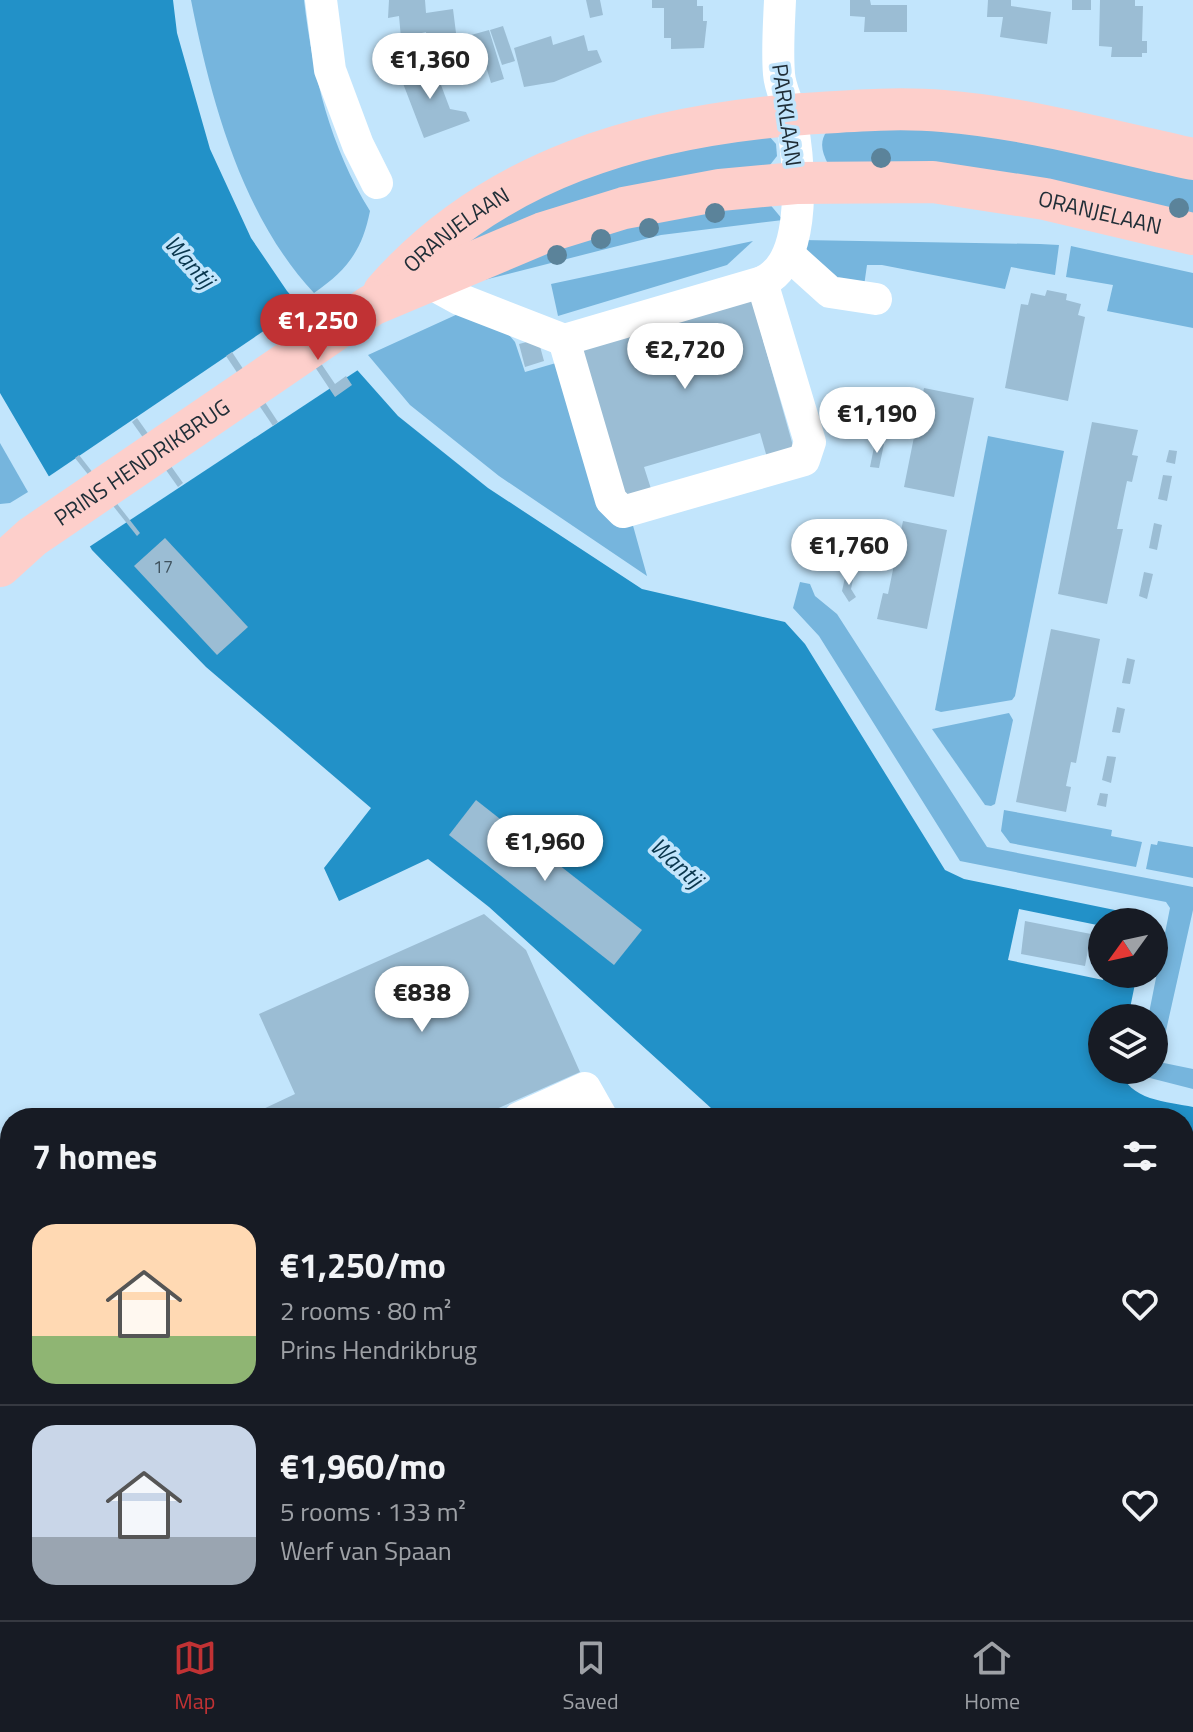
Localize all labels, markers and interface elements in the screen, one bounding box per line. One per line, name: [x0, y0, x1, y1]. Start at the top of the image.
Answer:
pin: €1,360: [365, 33, 495, 101]
text: €1,360: [390, 39, 470, 78]
street label: PARKLAAN: [763, 62, 811, 168]
street label: ORANJELAAN: [395, 178, 516, 280]
street label: ORANJELAAN: [1035, 181, 1165, 243]
water label: Wantij: [156, 226, 226, 298]
pin: €1,250: [253, 294, 383, 362]
text: €1,250: [278, 300, 358, 339]
pin: €2,720: [620, 323, 750, 391]
text: €2,720: [645, 329, 725, 368]
pin: €1,190: [812, 387, 942, 455]
street label: PRINS HENDRIKBRUG: [47, 390, 236, 534]
text: €1,190: [837, 393, 917, 432]
pin: €1,760: [784, 519, 914, 587]
text: €1,760: [809, 525, 889, 564]
house number: 17: [153, 553, 173, 580]
pin: €1,960: [480, 815, 610, 883]
text: €1,960: [505, 821, 585, 860]
water label: Wantij: [642, 828, 714, 898]
north arrow: [1088, 908, 1168, 988]
map controls: [1088, 908, 1168, 1084]
pin: €838: [375, 966, 469, 1034]
text: €838: [393, 972, 451, 1011]
button: layers: [1088, 1004, 1168, 1084]
text: 7 homes: [32, 1130, 157, 1182]
icon: filters: [1118, 1134, 1162, 1178]
text: €1,250/mo: [280, 1239, 446, 1291]
icon: home: [96, 1256, 192, 1352]
icon: heart: [1118, 1282, 1162, 1326]
text: 2 rooms · 80 m²: [280, 1291, 451, 1330]
text: Prins Hendrikbrug: [280, 1330, 477, 1369]
text: €1,960/mo: [280, 1440, 446, 1492]
icon: home: [96, 1457, 192, 1553]
icon: heart: [1118, 1483, 1162, 1527]
text: 5 rooms · 133 m²: [280, 1492, 466, 1531]
text: Werf van Spaan: [280, 1531, 452, 1570]
tab: Map: [173, 1636, 217, 1718]
tab: Saved: [563, 1636, 619, 1718]
tab: Home: [964, 1636, 1020, 1718]

